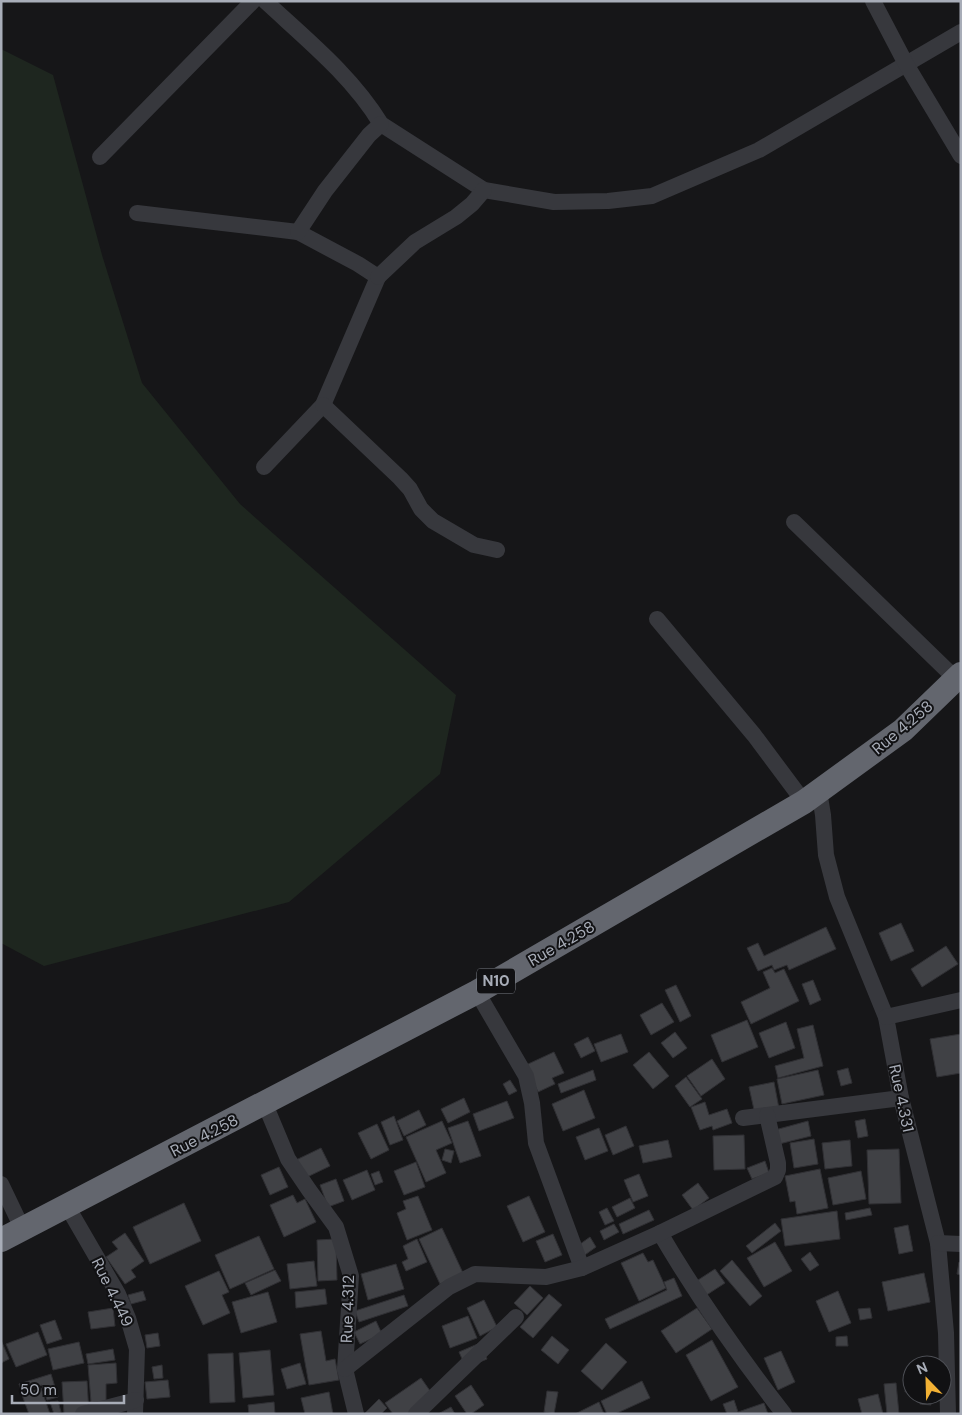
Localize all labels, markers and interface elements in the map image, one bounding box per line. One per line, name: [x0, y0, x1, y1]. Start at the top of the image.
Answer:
street label: Rue 4.258: [867, 696, 937, 759]
street label: Rue 4.258: [524, 916, 598, 971]
road number: N10: [477, 968, 515, 994]
street label: Rue 4.331: [884, 1062, 919, 1134]
street label: Rue 4.258: [167, 1109, 242, 1162]
street label: Rue 4.449: [87, 1254, 138, 1330]
street label: Rue 4.312: [336, 1275, 359, 1344]
north arrow: [902, 1355, 952, 1405]
text: N: [914, 1358, 930, 1378]
scale bar: [12, 1372, 125, 1404]
text: 50 m: [20, 1380, 57, 1400]

